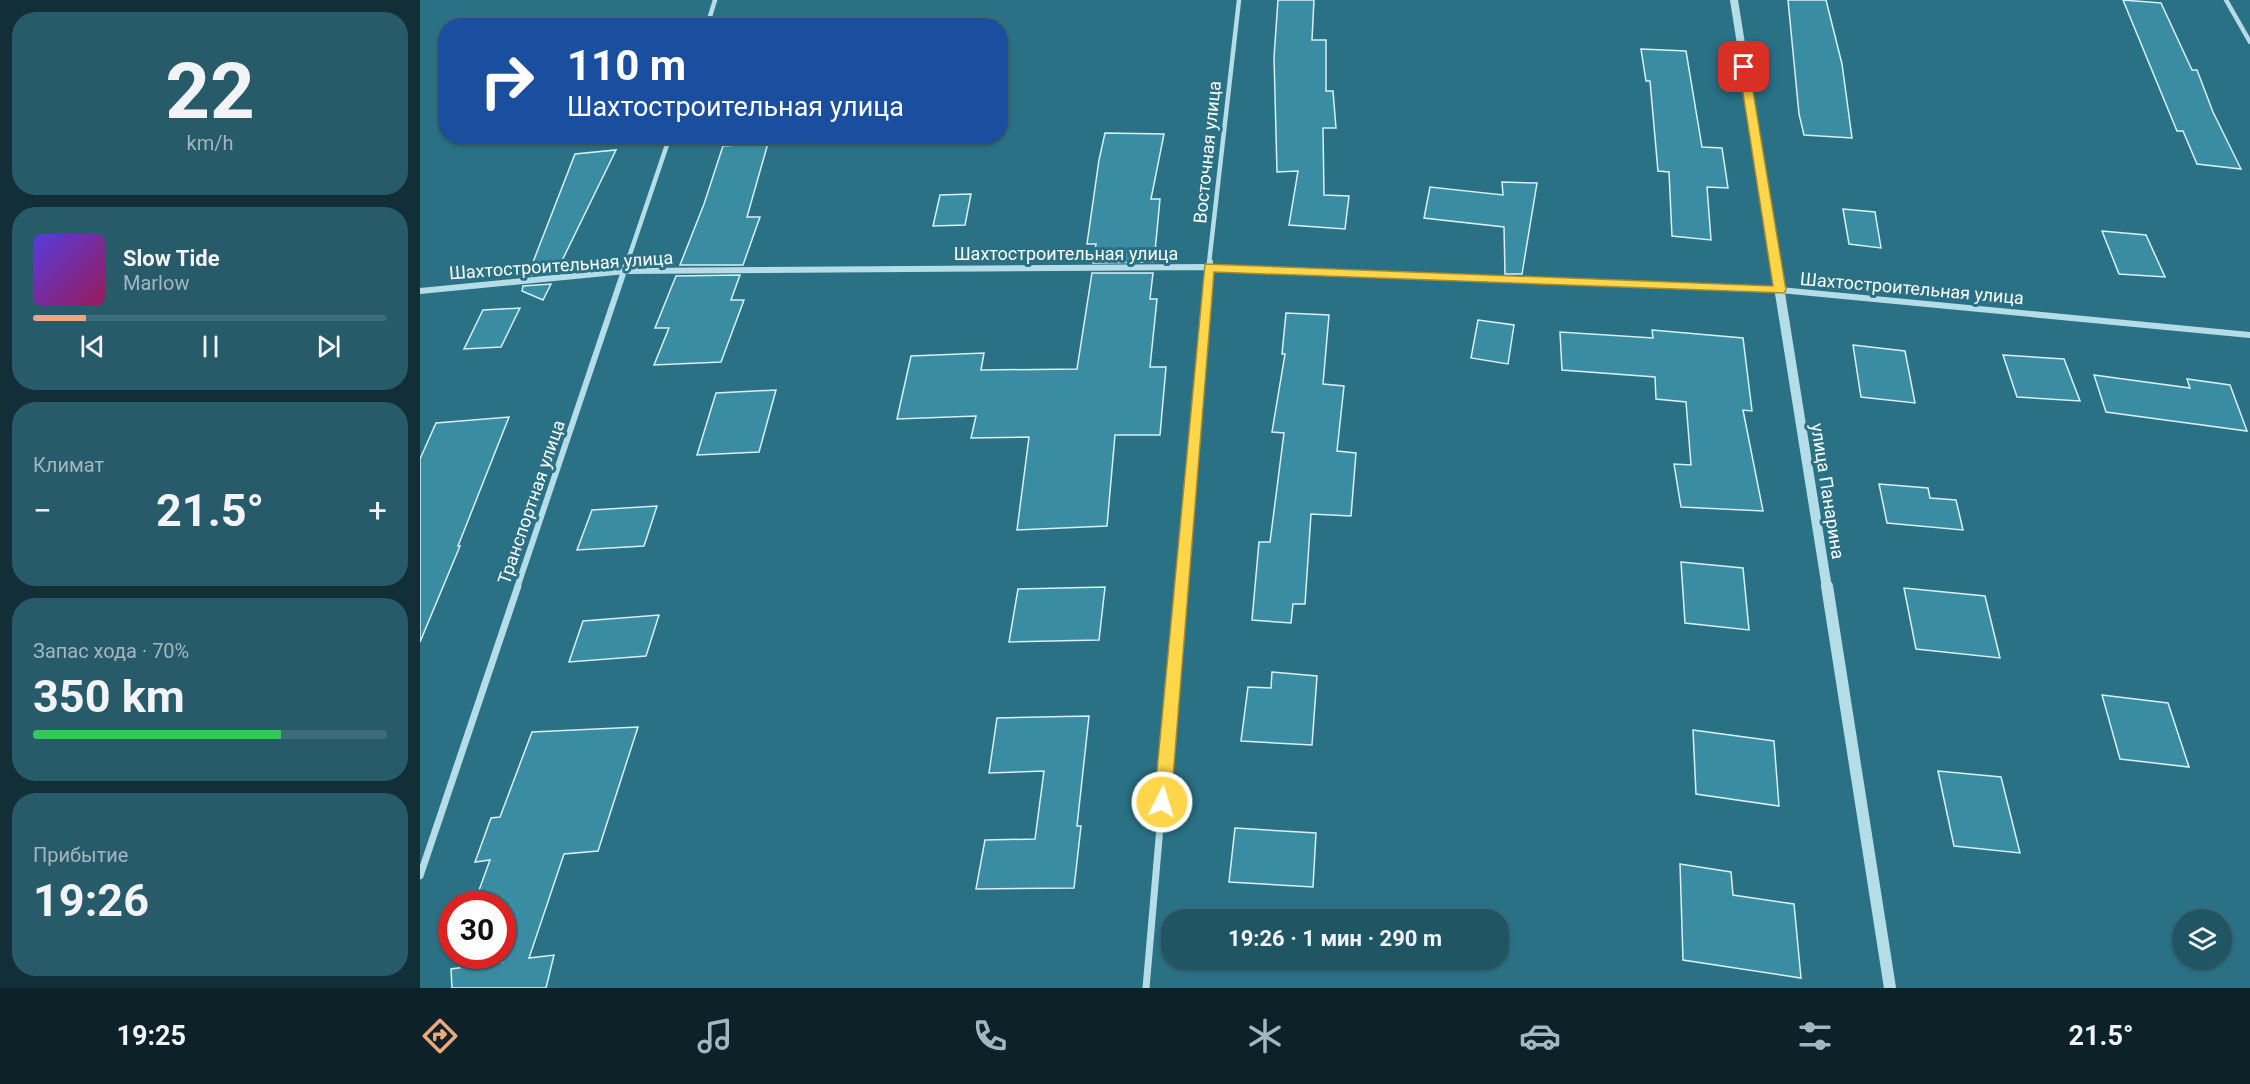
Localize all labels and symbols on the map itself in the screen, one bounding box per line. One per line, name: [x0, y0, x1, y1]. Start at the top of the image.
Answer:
pin: [1718, 41, 1769, 92]
street label: Восточная улица: [1189, 80, 1225, 224]
street label: Шахтостроительная улица: [954, 243, 1178, 264]
street label: Шахтостроительная улица: [448, 247, 674, 283]
street label: Шахтостроительная улица: [1799, 268, 2025, 308]
street label: Транспортная улица: [493, 417, 569, 587]
street label: улица Панарина: [1807, 422, 1849, 560]
position arrow: [1130, 770, 1194, 834]
speed limit sign: 30: [438, 891, 516, 969]

